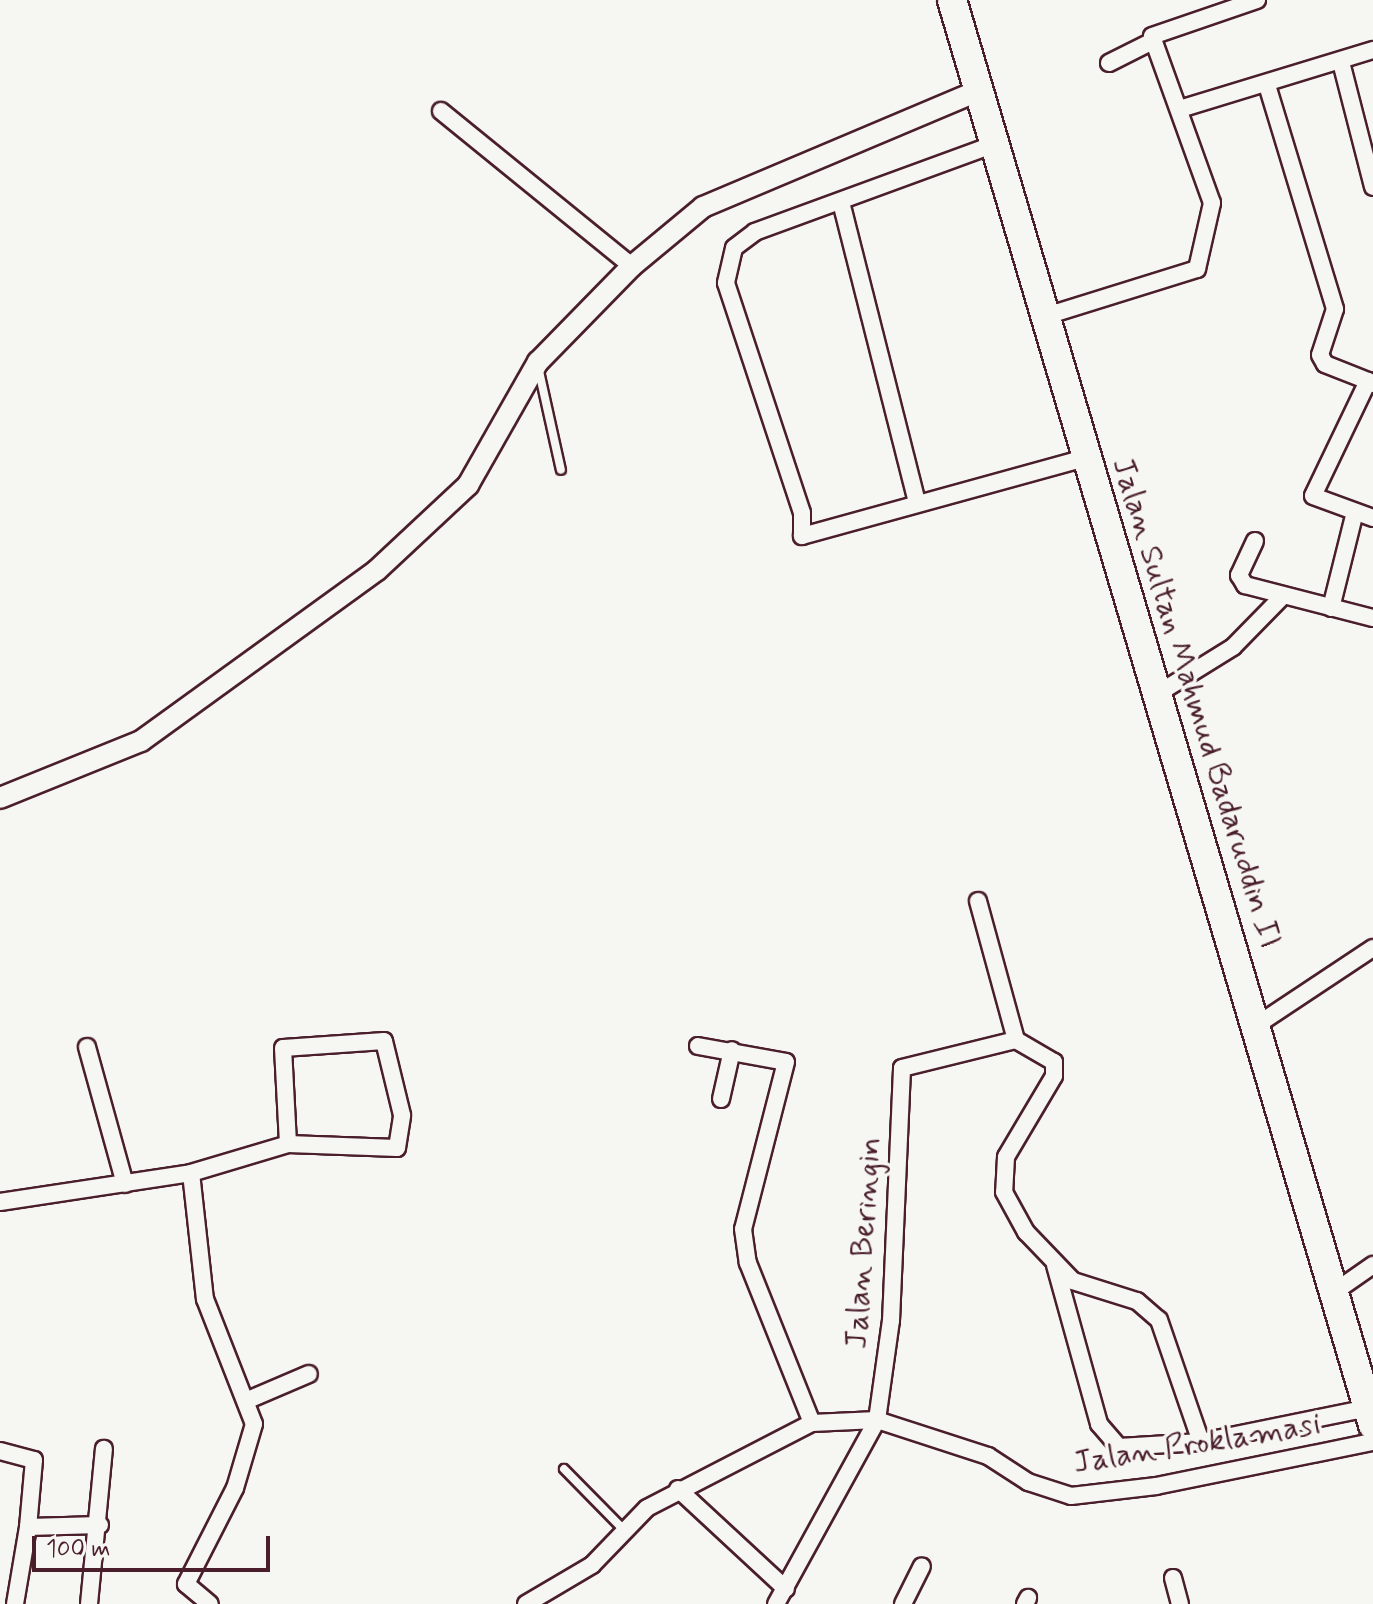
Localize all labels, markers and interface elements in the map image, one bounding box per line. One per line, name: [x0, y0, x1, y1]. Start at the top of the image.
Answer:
street label: Jalan Sultan Mahmud Badaruddin II: [1101, 447, 1291, 959]
street label: Jalan Beringin: [837, 1135, 891, 1351]
street label: Jalan Proklamasi: [1071, 1405, 1323, 1483]
scale bar: [36, 1520, 274, 1570]
text: 100 m: [46, 1534, 110, 1565]

